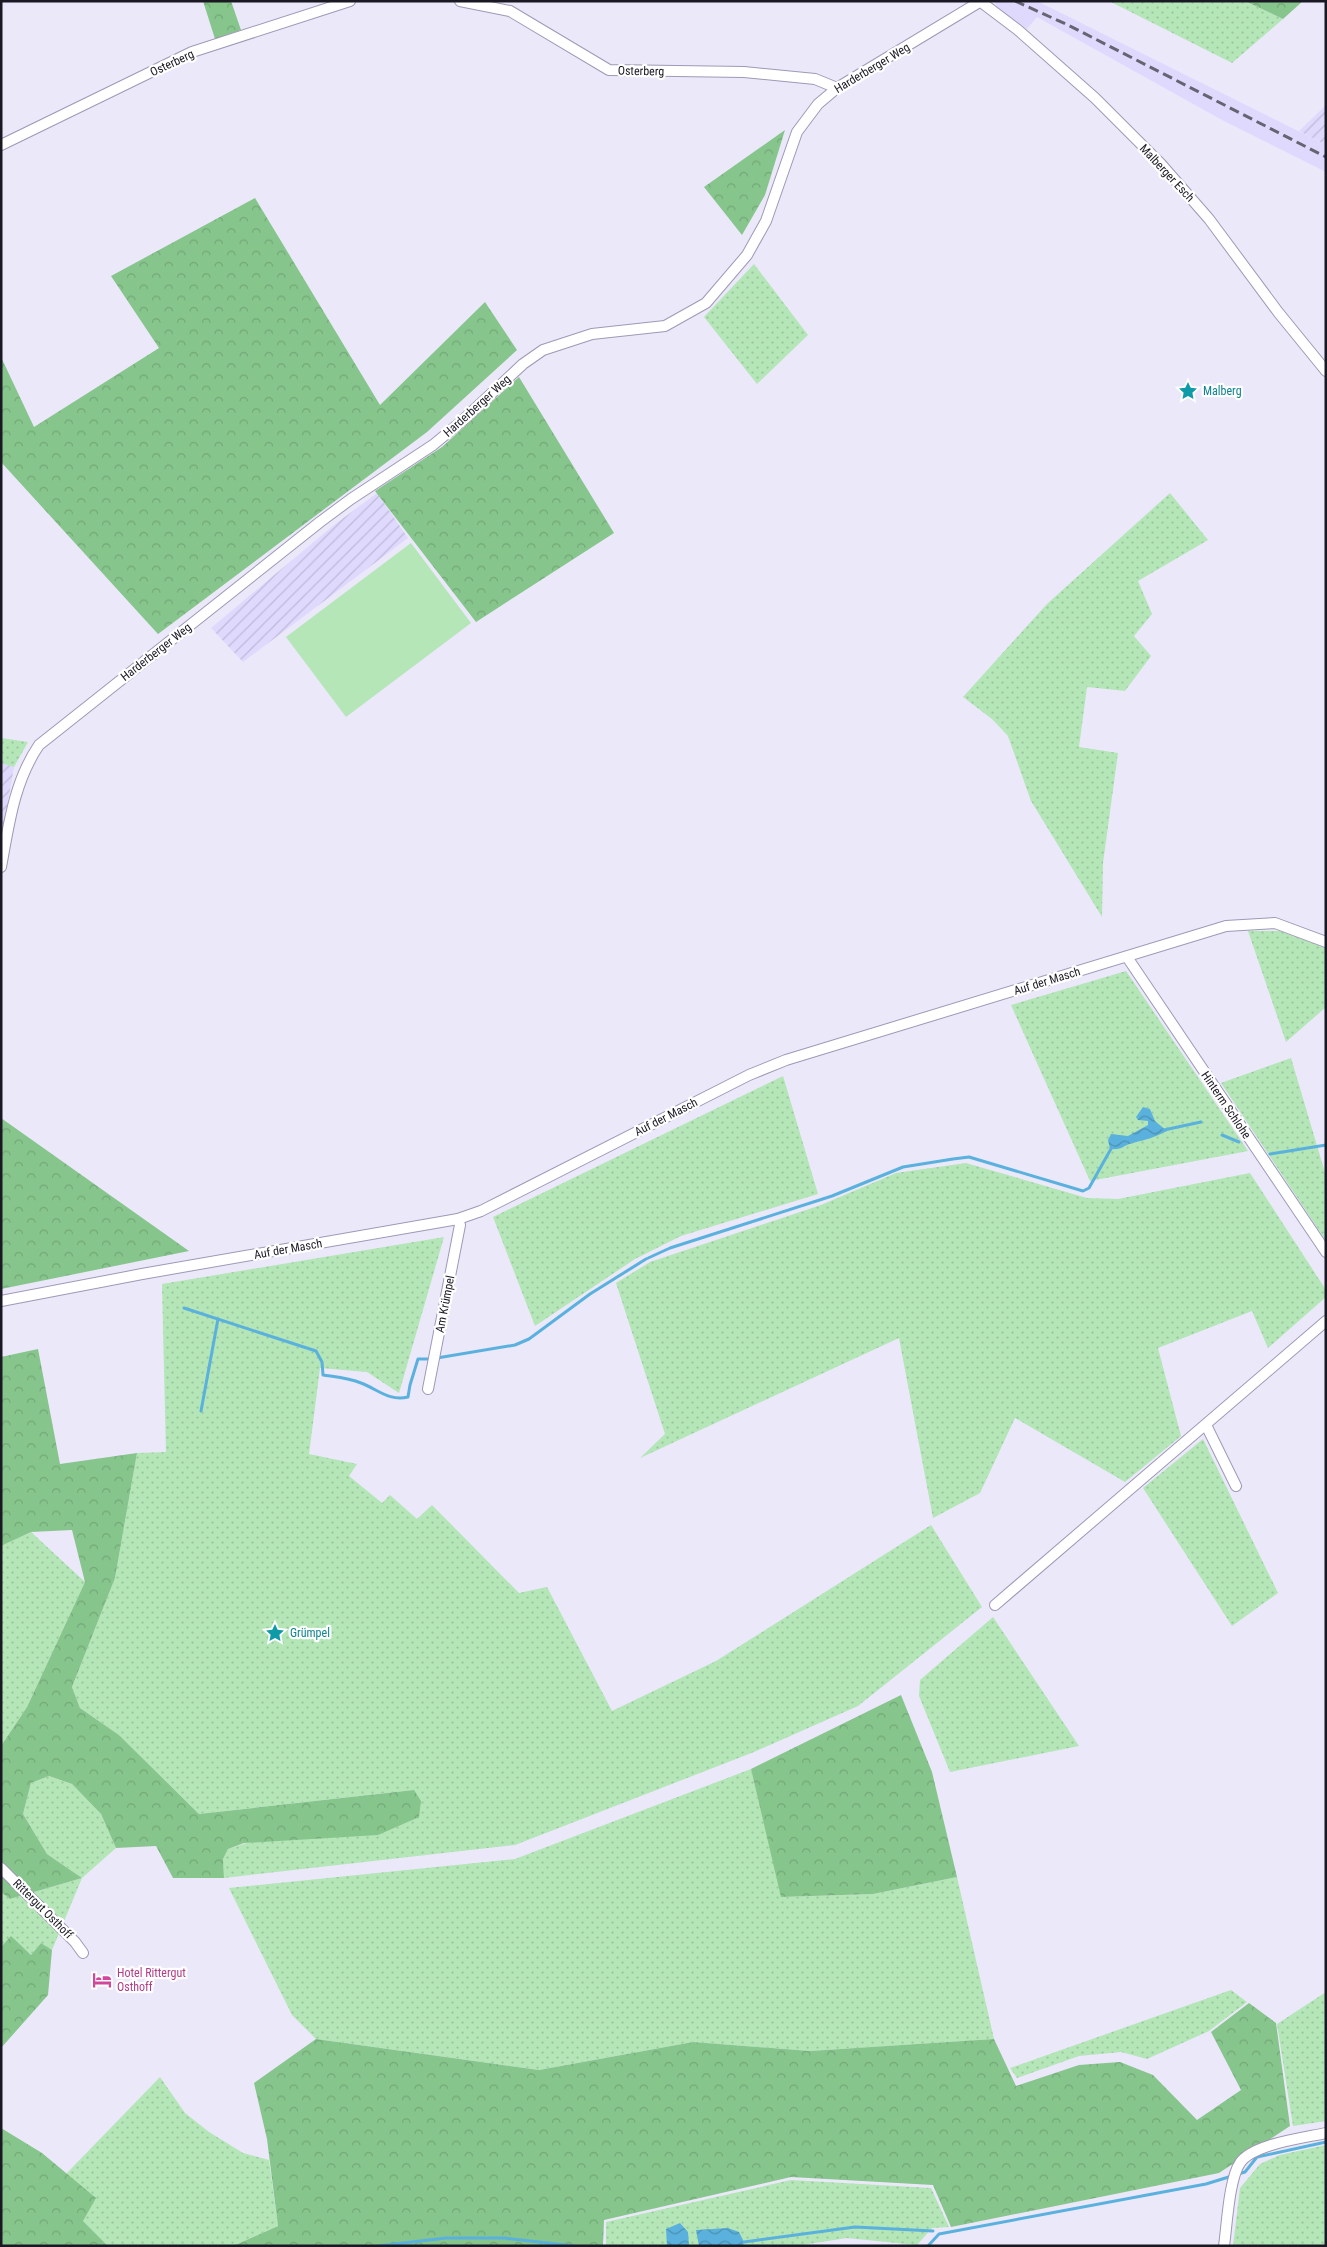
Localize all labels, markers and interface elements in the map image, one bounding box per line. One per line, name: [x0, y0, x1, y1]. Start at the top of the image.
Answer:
street label: Harderberger Weg: [832, 40, 912, 96]
street label: Osterberg: [148, 47, 196, 79]
street label: Osterberg: [618, 64, 664, 78]
street label: Malberger Esch: [1137, 141, 1197, 205]
street label: Harderberger Weg: [441, 372, 514, 440]
place icon: Malberg: [1177, 380, 1199, 402]
place label: Malberg: [1203, 384, 1242, 398]
street label: Harderberger Weg: [118, 620, 194, 684]
street label: Auf der Masch: [1012, 964, 1082, 998]
street label: Hinterm Schlohe: [1198, 1069, 1254, 1142]
street label: Auf der Masch: [632, 1095, 700, 1139]
street label: Auf der Masch: [253, 1236, 323, 1262]
street label: Am Krümpel: [433, 1274, 457, 1334]
place icon: Grümpel: [264, 1622, 286, 1644]
place label: Grümpel: [290, 1626, 330, 1640]
street label: Rittergut Osthoff: [10, 1876, 76, 1942]
place label: Hotel Rittergut Osthoff: [117, 1966, 186, 1994]
hotel icon: Hotel Rittergut Osthoff: [91, 1969, 113, 1991]

